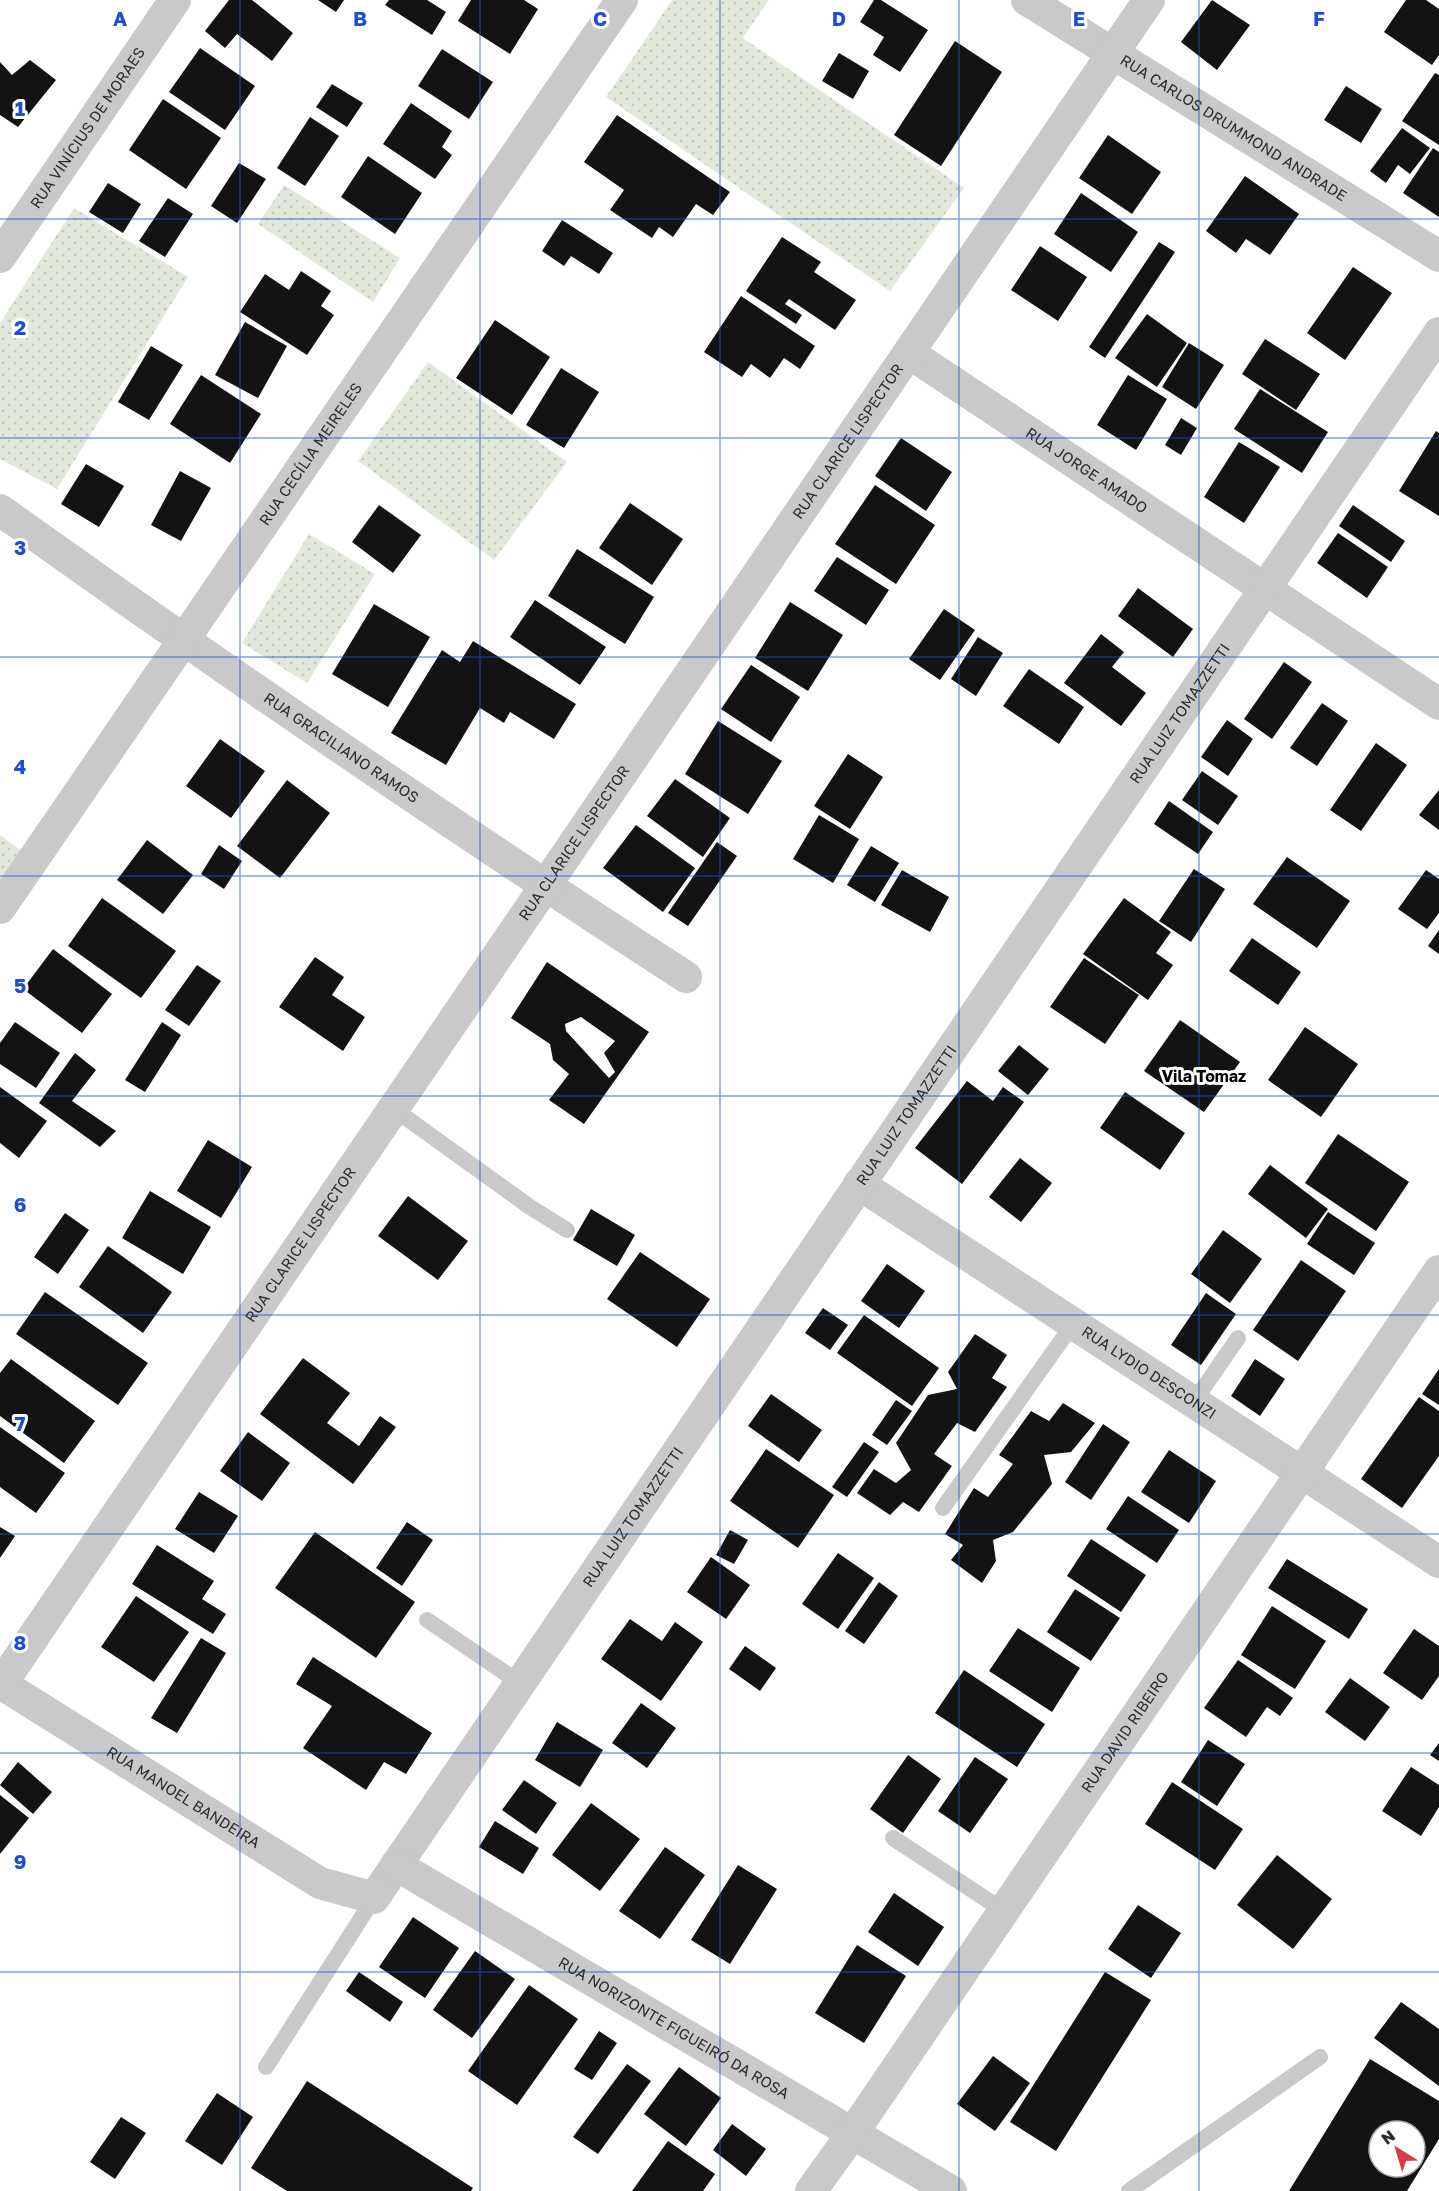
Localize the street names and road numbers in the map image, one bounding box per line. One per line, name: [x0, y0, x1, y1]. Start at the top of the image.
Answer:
street label: RUA VINÍCIUS DE MORAES: [26, 43, 148, 212]
street label: RUA CARLOS DRUMMOND ANDRADE: [1117, 50, 1350, 204]
street label: RUA CLARICE LISPECTOR: [788, 360, 906, 522]
street label: RUA CECÍLIA MEIRELES: [255, 379, 365, 529]
street label: RUA JORGE AMADO: [1023, 423, 1151, 517]
street label: RUA LUIZ TOMAZZETTI: [1125, 640, 1233, 787]
street label: RUA GRACILIANO RAMOS: [261, 688, 423, 806]
street label: RUA CLARICE LISPECTOR: [514, 762, 633, 924]
street label: RUA LUIZ TOMAZZETTI: [852, 1041, 960, 1188]
street label: RUA CLARICE LISPECTOR: [241, 1163, 359, 1325]
street label: RUA LYDIO DESCONZI: [1079, 1322, 1220, 1422]
street label: RUA LUIZ TOMAZZETTI: [578, 1443, 686, 1590]
street label: RUA DAVID RIBEIRO: [1077, 1668, 1172, 1796]
street label: RUA MANOEL BANDEIRA: [104, 1742, 264, 1851]
street label: RUA NORIZONTE FIGUEIRÓ DA ROSA: [556, 1952, 793, 2102]

